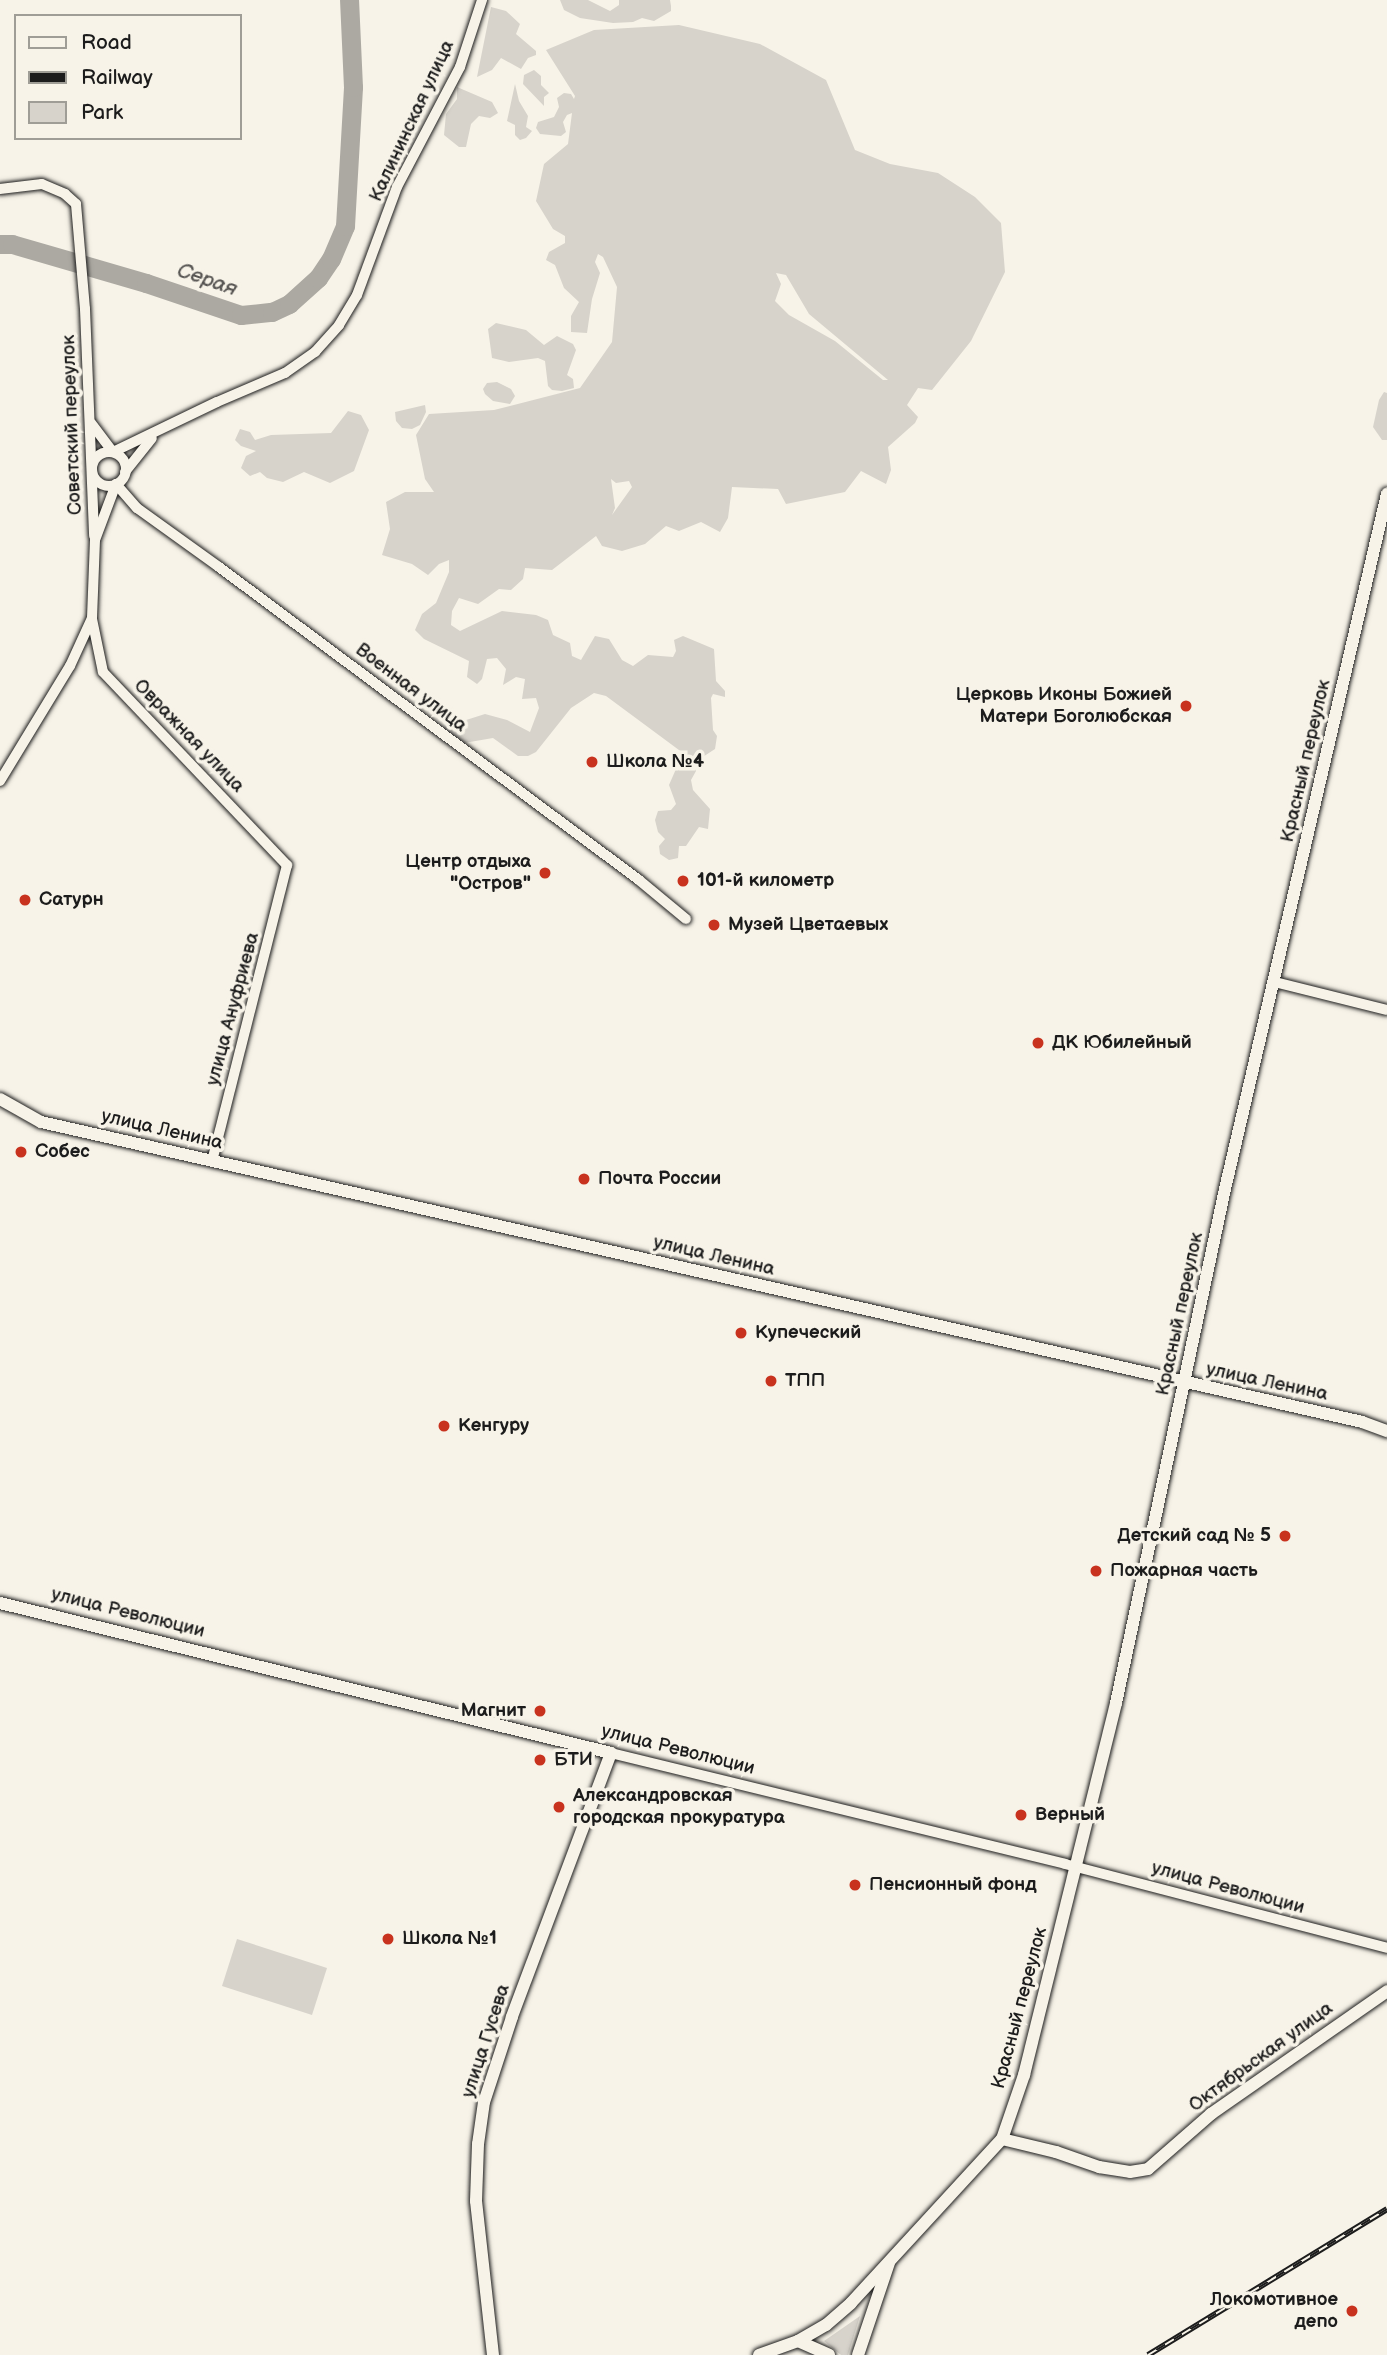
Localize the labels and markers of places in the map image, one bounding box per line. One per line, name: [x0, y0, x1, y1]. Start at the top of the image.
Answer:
place label: Церковь Иконы Божией Матери Боголюбская: [956, 684, 1172, 728]
marker: Церковь Иконы Божией Матери Боголюбская: [1178, 698, 1194, 714]
place label: Школа №4: [606, 751, 704, 773]
marker: Школа №4: [584, 754, 600, 770]
place label: Центр отдыха "Остров": [405, 851, 531, 895]
marker: Центр отдыха "Остров": [537, 865, 553, 881]
place label: 101-й километр: [697, 870, 834, 892]
marker: 101-й километр: [675, 873, 691, 889]
place label: Сатурн: [39, 889, 104, 911]
marker: Сатурн: [17, 892, 33, 908]
place label: Музей Цветаевых: [728, 914, 888, 936]
marker: Музей Цветаевых: [706, 917, 722, 933]
place label: ДК Юбилейный: [1052, 1032, 1192, 1054]
marker: ДК Юбилейный: [1030, 1035, 1046, 1051]
place label: Собес: [35, 1141, 90, 1163]
marker: Собес: [13, 1144, 29, 1160]
place label: Почта России: [598, 1168, 721, 1190]
marker: Почта России: [576, 1171, 592, 1187]
place label: Купеческий: [755, 1322, 861, 1344]
marker: Купеческий: [733, 1325, 749, 1341]
place label: ТПП: [785, 1370, 825, 1392]
marker: ТПП: [763, 1373, 779, 1389]
place label: Кенгуру: [458, 1415, 529, 1437]
marker: Кенгуру: [436, 1418, 452, 1434]
place label: Детский сад № 5: [1117, 1525, 1271, 1547]
marker: Детский сад № 5: [1277, 1528, 1293, 1544]
place label: Пожарная часть: [1110, 1560, 1258, 1582]
marker: Пожарная часть: [1088, 1563, 1104, 1579]
place label: Магнит: [461, 1700, 526, 1722]
marker: Магнит: [532, 1703, 548, 1719]
place label: БТИ: [554, 1749, 593, 1771]
marker: БТИ: [532, 1752, 548, 1768]
place label: Александровская городская прокуратура: [573, 1785, 785, 1829]
marker: Александровская городская прокуратура: [551, 1799, 567, 1815]
place label: Верный: [1035, 1804, 1105, 1826]
marker: Верный: [1013, 1807, 1029, 1823]
place label: Пенсионный фонд: [869, 1874, 1037, 1896]
marker: Пенсионный фонд: [847, 1877, 863, 1893]
place label: Школа №1: [402, 1928, 497, 1950]
marker: Школа №1: [380, 1931, 396, 1947]
place label: Локомотивное депо: [1210, 2289, 1338, 2333]
marker: Локомотивное депо: [1344, 2303, 1360, 2319]

